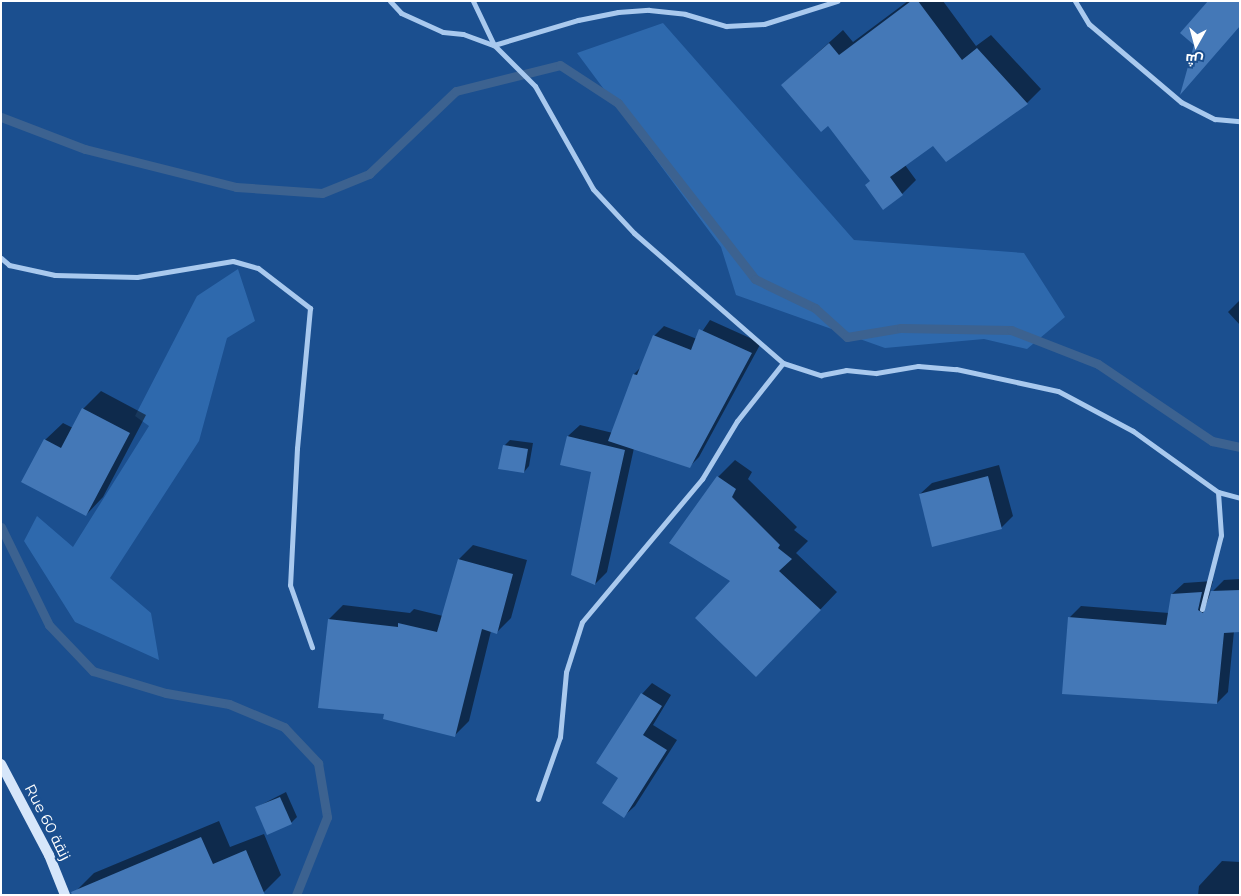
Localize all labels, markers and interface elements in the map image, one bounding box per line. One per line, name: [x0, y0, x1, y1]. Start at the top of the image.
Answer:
north arrow: [1171, 20, 1221, 70]
text: ش: [1184, 50, 1204, 70]
street label: Rue 60 زنقة: [21, 781, 75, 863]

